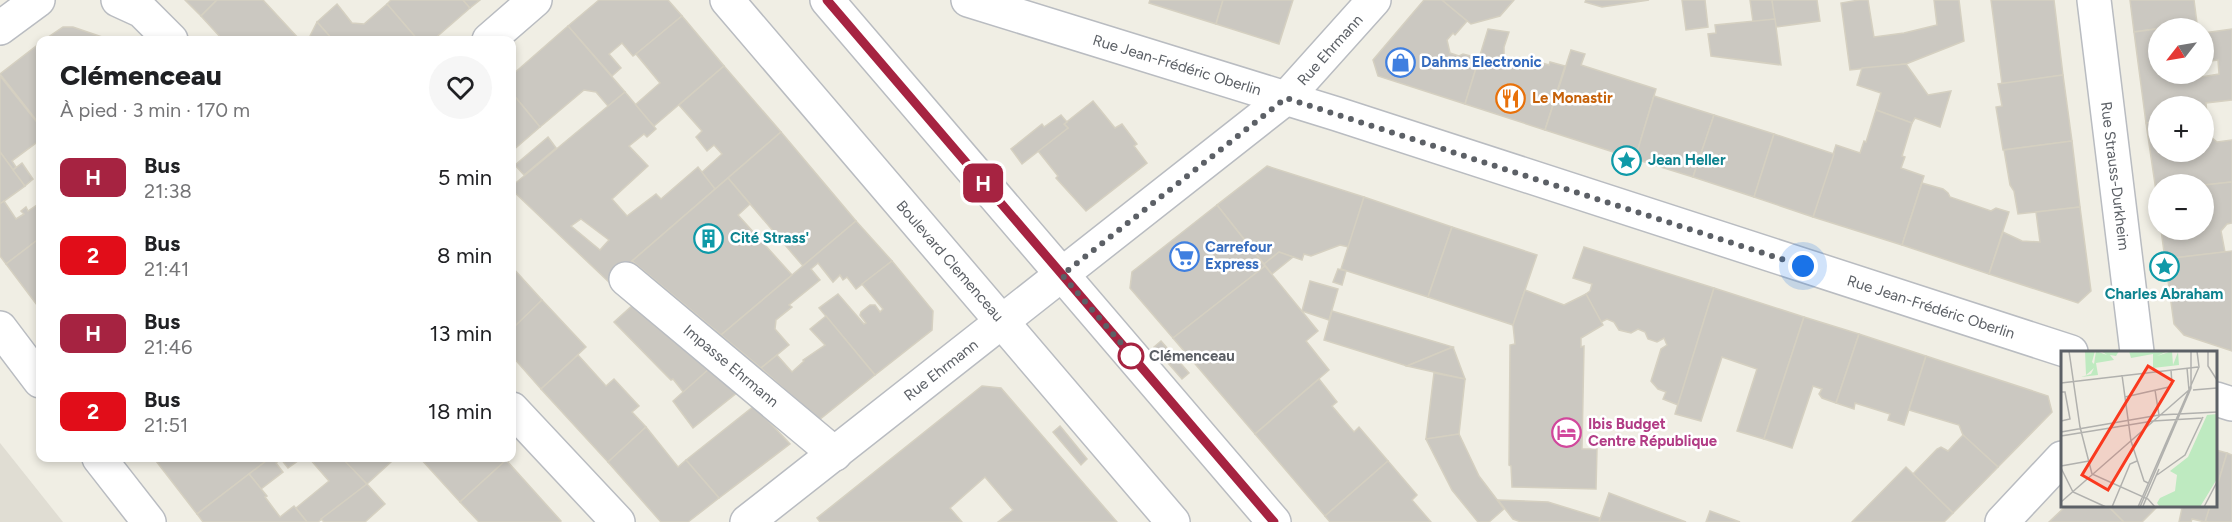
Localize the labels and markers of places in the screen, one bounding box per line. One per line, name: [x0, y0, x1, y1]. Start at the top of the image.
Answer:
shop icon: Dahms Electronic: [1384, 46, 1416, 78]
place label: Dahms Electronic: [1421, 53, 1542, 71]
restaurant icon: Le Monastir: [1495, 82, 1527, 114]
place label: Le Monastir: [1532, 89, 1613, 107]
place icon: Jean Heller: [1611, 144, 1643, 176]
place label: Jean Heller: [1648, 151, 1726, 169]
building icon: Cité Strass': [693, 222, 725, 254]
place label: Cité Strass': [730, 229, 809, 247]
place label: Carrefour Express: [1205, 238, 1273, 273]
supermarket icon: Carrefour Express: [1168, 240, 1200, 272]
place icon: Charles Abraham: [2148, 251, 2180, 283]
place label: Charles Abraham: [2105, 285, 2223, 303]
marker: Clémenceau: [1118, 343, 1144, 369]
place label: Clémenceau: [1149, 347, 1235, 365]
place label: Ibis Budget Centre République: [1588, 415, 1718, 450]
hotel icon: Ibis Budget Centre République: [1551, 417, 1583, 449]

